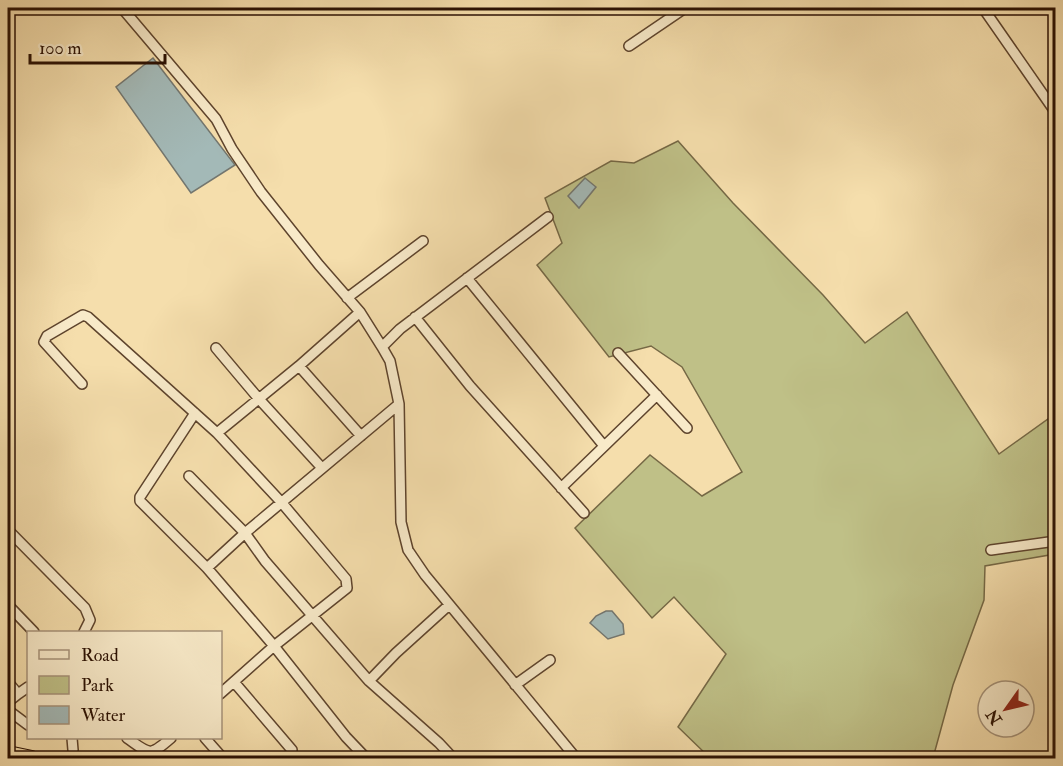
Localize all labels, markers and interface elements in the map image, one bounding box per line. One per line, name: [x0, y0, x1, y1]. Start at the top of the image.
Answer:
scale bar: [30, 27, 165, 65]
text: 100 m: [39, 37, 82, 60]
legend: [27, 631, 222, 739]
text: Road: [81, 644, 119, 667]
text: Park: [81, 674, 114, 697]
north arrow: [976, 679, 1036, 739]
text: Water: [80, 704, 125, 727]
text: N: [982, 705, 1007, 729]

